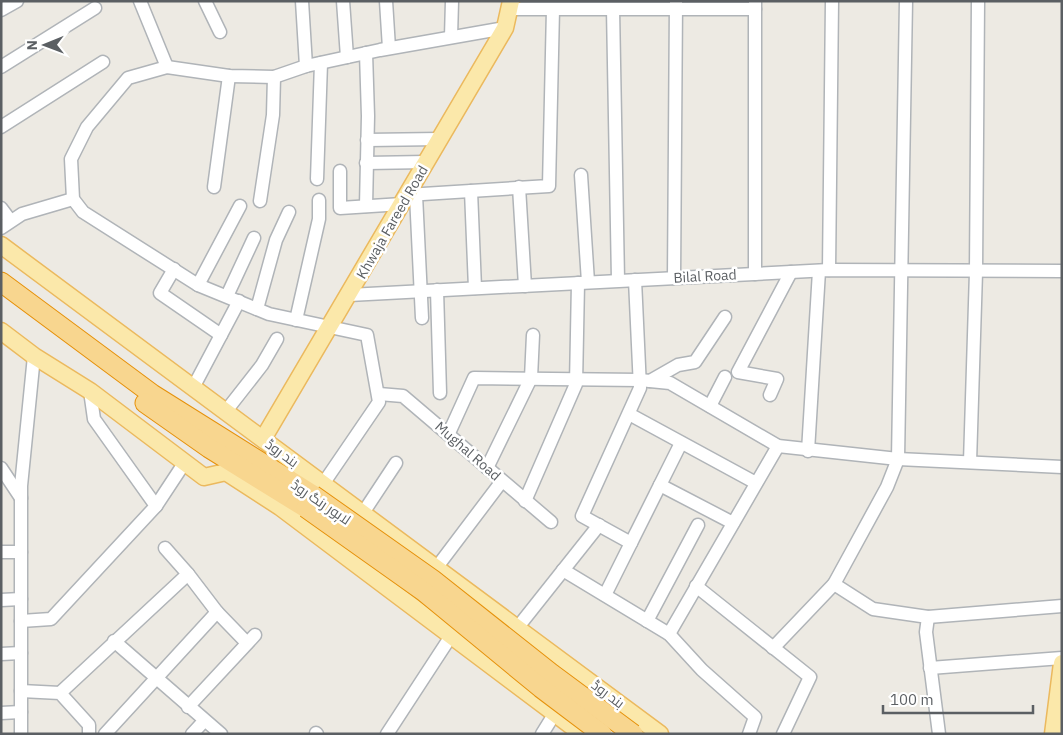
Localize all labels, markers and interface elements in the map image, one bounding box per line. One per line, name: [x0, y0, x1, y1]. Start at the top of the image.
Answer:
north arrow: [20, 20, 70, 70]
text: N: [23, 40, 41, 50]
street label: Khwaja Fareed Road: [352, 162, 432, 282]
street label: Bilal Road: [673, 265, 737, 287]
street label: Mughal Road: [431, 417, 505, 485]
street label: بند روڈ: [262, 435, 302, 471]
street label: لاہور رنگ روڈ: [288, 476, 354, 528]
street label: بند روڈ: [588, 676, 628, 712]
scale bar: [883, 682, 1033, 714]
text: 100 m: [890, 690, 934, 709]

